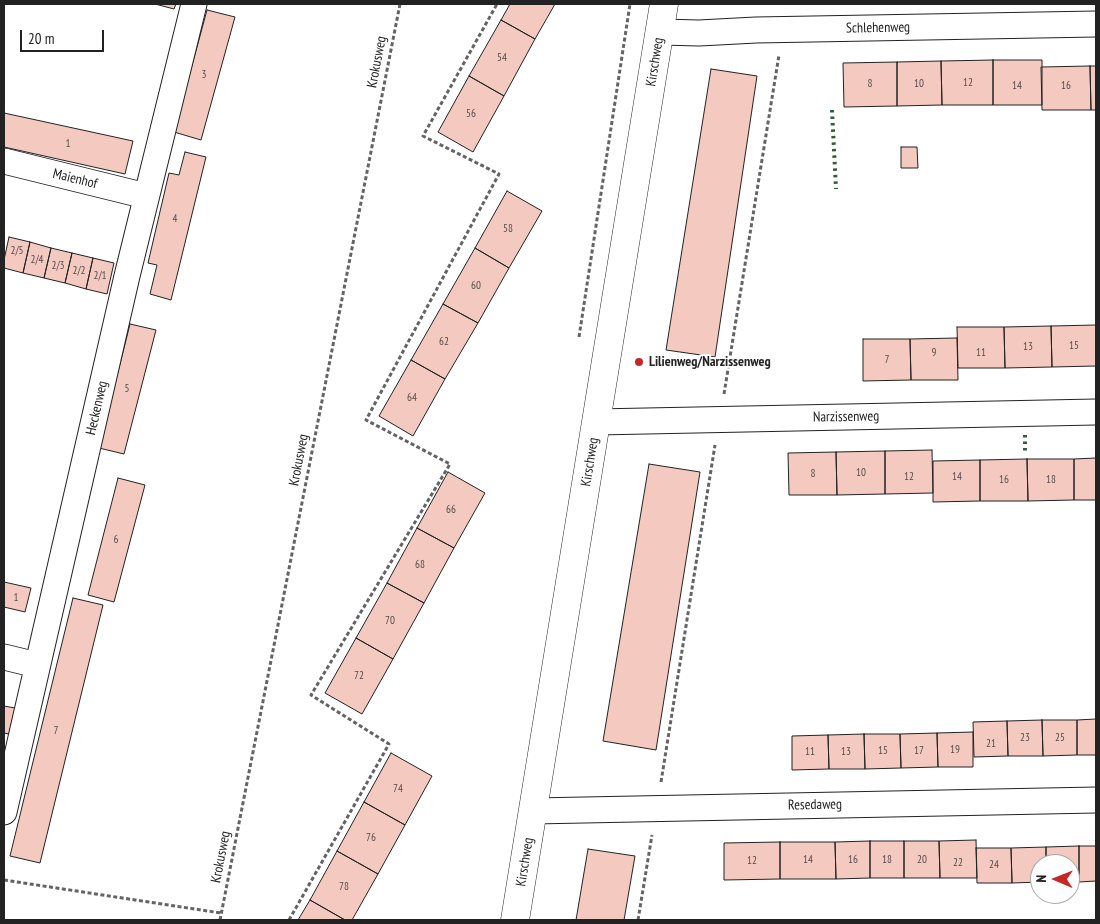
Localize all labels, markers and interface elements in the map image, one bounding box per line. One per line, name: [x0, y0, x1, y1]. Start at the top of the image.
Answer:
street label: Schlehenweg: [846, 19, 910, 37]
scale bar: [22, 20, 106, 52]
text: 20 m: [28, 29, 54, 48]
street label: Krokusweg: [364, 35, 390, 89]
street label: Kirschweg: [643, 36, 667, 88]
house number: 54: [497, 51, 507, 65]
house number: 3: [202, 68, 206, 82]
house number: 12: [963, 76, 973, 90]
house number: 8: [868, 77, 872, 91]
house number: 10: [914, 77, 924, 91]
house number: 14: [1012, 79, 1022, 93]
house number: 16: [1061, 79, 1071, 93]
house number: 56: [466, 107, 476, 121]
house number: 1: [66, 137, 70, 151]
street label: Maienhof: [51, 165, 99, 193]
house number: 4: [173, 212, 177, 226]
house number: 58: [503, 222, 513, 236]
house number: 2/5: [10, 244, 24, 258]
house number: 2/4: [30, 253, 44, 267]
house number: 2/3: [51, 259, 65, 273]
house number: 2/2: [72, 264, 86, 278]
house number: 2/1: [93, 269, 107, 283]
house number: 60: [471, 279, 481, 293]
house number: 62: [439, 335, 449, 349]
house number: 15: [1069, 339, 1079, 353]
house number: 13: [1023, 340, 1033, 354]
house number: 9: [932, 346, 936, 360]
house number: 11: [976, 346, 986, 360]
house number: 7: [885, 353, 889, 367]
place label: Lilienweg/Narzissenweg: [649, 354, 771, 370]
marker: Lilienweg/Narzissenweg: [633, 356, 645, 368]
street label: Heckenweg: [83, 379, 111, 437]
house number: 5: [125, 382, 129, 396]
house number: 64: [407, 391, 417, 405]
street label: Narzissenweg: [813, 408, 879, 426]
street label: Krokusweg: [286, 433, 312, 487]
street label: Kirschweg: [578, 436, 602, 488]
house number: 10: [856, 466, 866, 480]
house number: 8: [811, 467, 815, 481]
house number: 12: [904, 470, 914, 484]
house number: 14: [952, 470, 962, 484]
house number: 16: [999, 473, 1009, 487]
house number: 18: [1046, 473, 1056, 487]
house number: 66: [446, 503, 456, 517]
house number: 6: [114, 533, 118, 547]
house number: 68: [415, 558, 425, 572]
house number: 1: [14, 591, 18, 605]
house number: 70: [385, 614, 395, 628]
house number: 72: [354, 669, 364, 683]
house number: 7: [54, 724, 58, 738]
house number: 23: [1020, 731, 1030, 745]
house number: 25: [1055, 731, 1065, 745]
house number: 21: [986, 737, 996, 751]
house number: 19: [950, 743, 960, 757]
house number: 15: [878, 744, 888, 758]
house number: 17: [914, 744, 924, 758]
house number: 11: [805, 745, 815, 759]
house number: 13: [841, 745, 851, 759]
house number: 74: [393, 782, 403, 796]
street label: Resedaweg: [788, 796, 842, 814]
street label: Krokusweg: [208, 830, 234, 884]
house number: 76: [366, 831, 376, 845]
street label: Kirschweg: [513, 836, 537, 888]
house number: 14: [803, 853, 813, 867]
house number: 16: [848, 853, 858, 867]
house number: 18: [882, 853, 892, 867]
house number: 20: [917, 853, 927, 867]
house number: 12: [747, 854, 757, 868]
north arrow: [1030, 854, 1080, 904]
house number: 22: [953, 856, 963, 870]
house number: 24: [989, 858, 999, 872]
text: N: [1032, 875, 1050, 883]
house number: 78: [339, 880, 349, 894]

